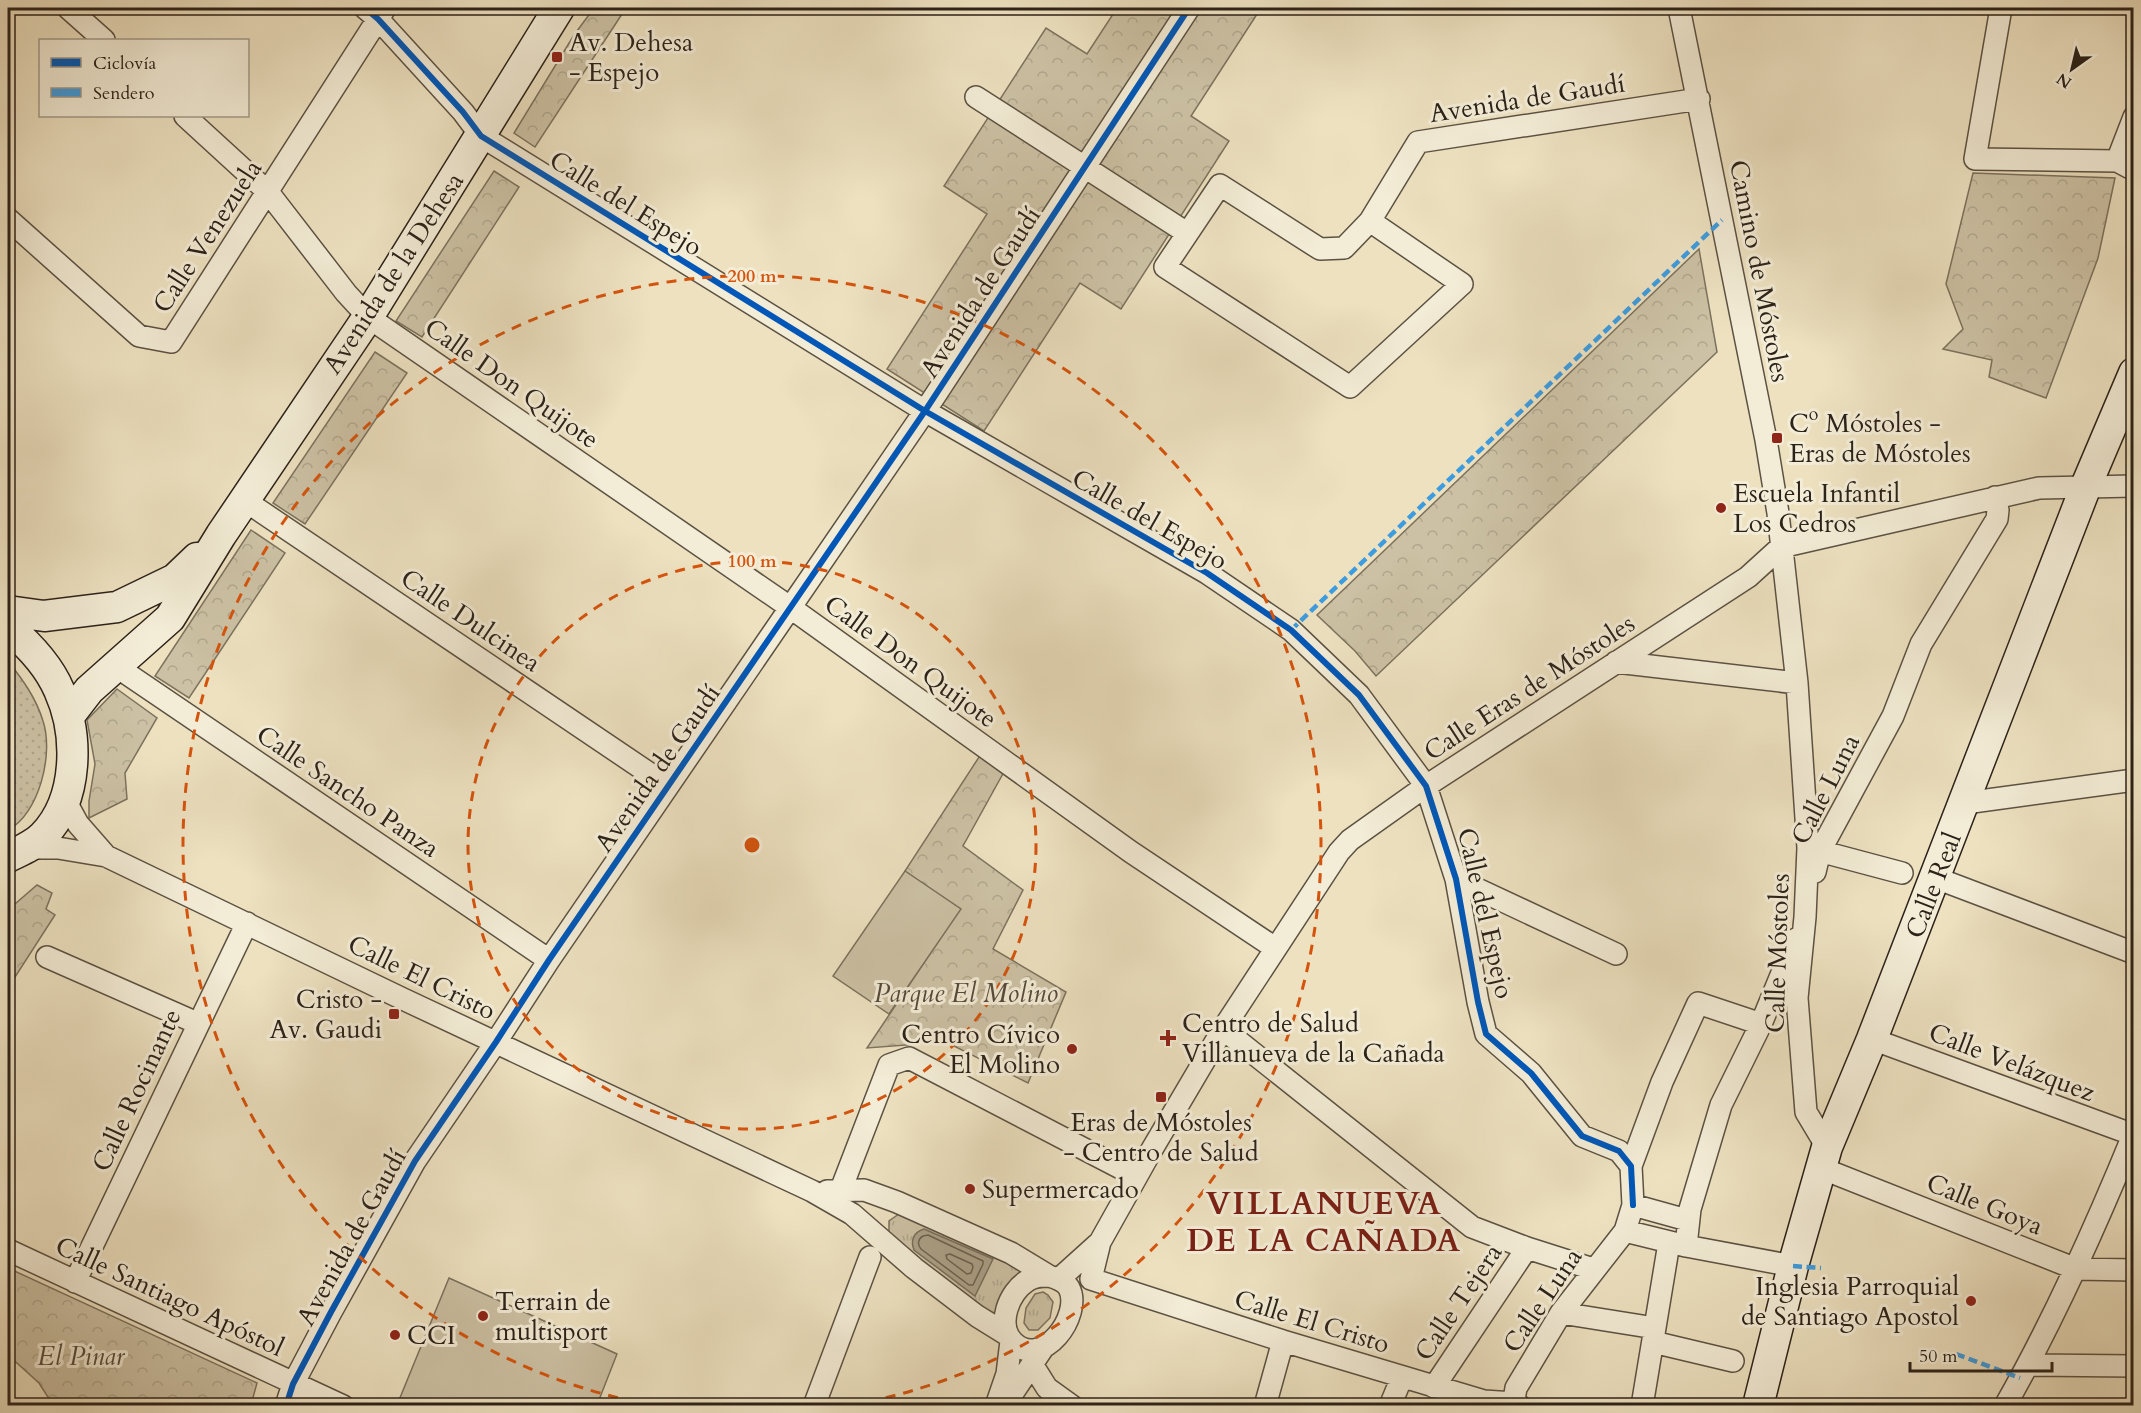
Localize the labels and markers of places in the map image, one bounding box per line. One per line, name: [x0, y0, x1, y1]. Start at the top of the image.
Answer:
place label: Av. Dehesa - Espejo: [569, 25, 693, 90]
marker: Av. Dehesa - Espejo: [550, 50, 564, 64]
place label: Cº Móstoles - Eras de Móstoles: [1789, 406, 1971, 471]
marker: Cº Móstoles - Eras de Móstoles: [1770, 431, 1784, 445]
place label: Escuela Infantil Los Cedros: [1733, 476, 1901, 541]
marker: Escuela Infantil Los Cedros: [1714, 501, 1728, 515]
centre of rings: [742, 835, 762, 855]
place label: Cristo - Av. Gaudi: [270, 982, 382, 1047]
place label: Centro de Salud Villanueva de la Cañada: [1182, 1006, 1445, 1071]
marker: Cristo - Av. Gaudi: [387, 1007, 401, 1021]
place label: Centro Cívico El Molino: [901, 1017, 1060, 1082]
marker: Centro de Salud Villanueva de la Cañada: [1159, 1029, 1177, 1047]
marker: Centro Cívico El Molino: [1065, 1042, 1079, 1056]
marker: Eras de Móstoles - Centro de Salud: [1154, 1090, 1168, 1104]
place label: Eras de Móstoles - Centro de Salud: [1063, 1105, 1259, 1170]
place label: Supermercado: [982, 1172, 1139, 1207]
marker: Supermercado: [963, 1182, 977, 1196]
place label: Inglesia Parroquial de Santiago Apostol: [1741, 1269, 1959, 1334]
place label: Terrain de multisport: [495, 1284, 611, 1349]
marker: Inglesia Parroquial de Santiago Apostol: [1964, 1294, 1978, 1308]
marker: Terrain de multisport: [476, 1309, 490, 1323]
place label: CCI: [407, 1318, 456, 1353]
marker: CCI: [388, 1328, 402, 1342]

